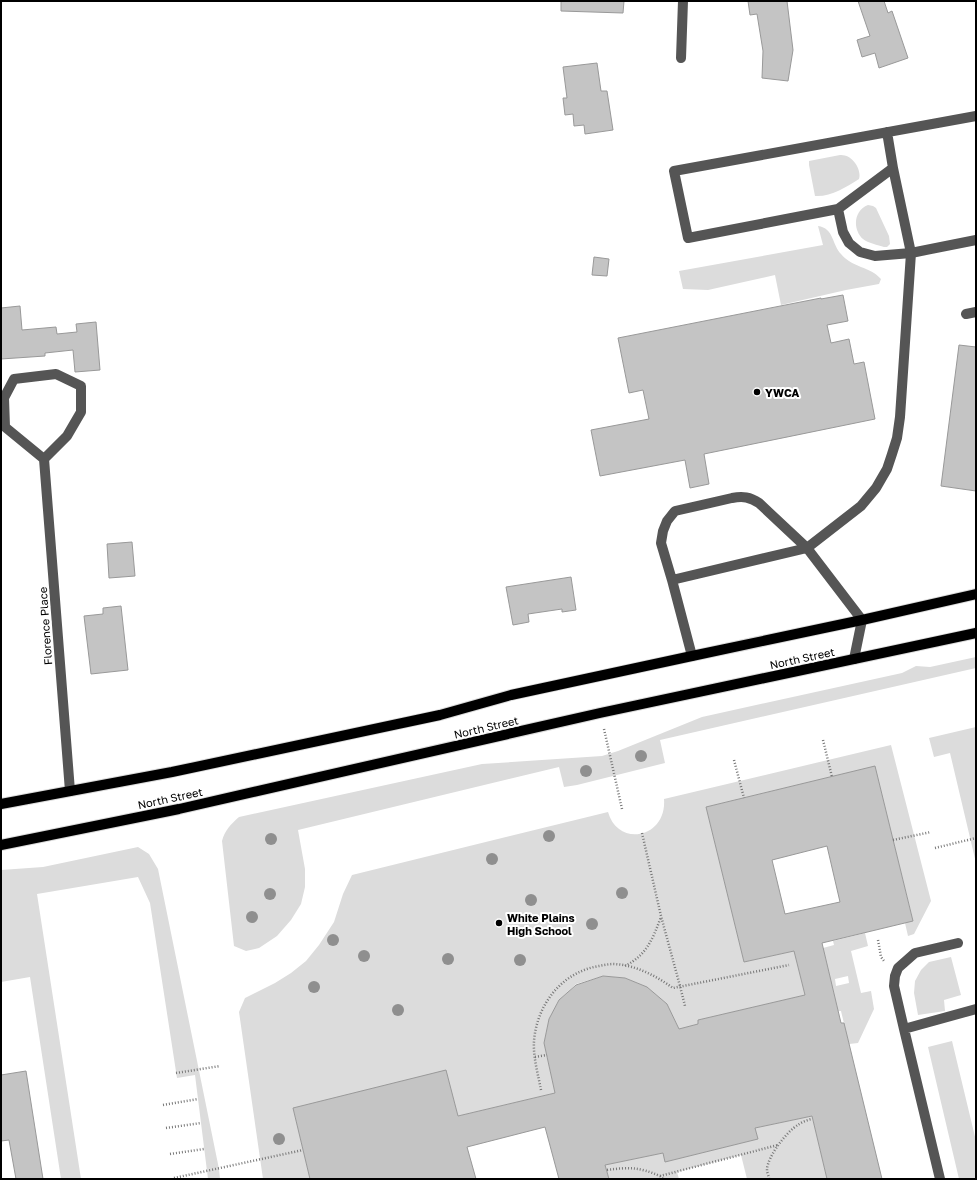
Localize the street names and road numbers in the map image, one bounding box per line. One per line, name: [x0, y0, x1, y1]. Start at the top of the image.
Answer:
street label: Florence Place: [36, 586, 54, 666]
street label: North Street: [768, 645, 836, 671]
street label: North Street: [452, 713, 520, 741]
street label: North Street: [136, 785, 204, 811]

